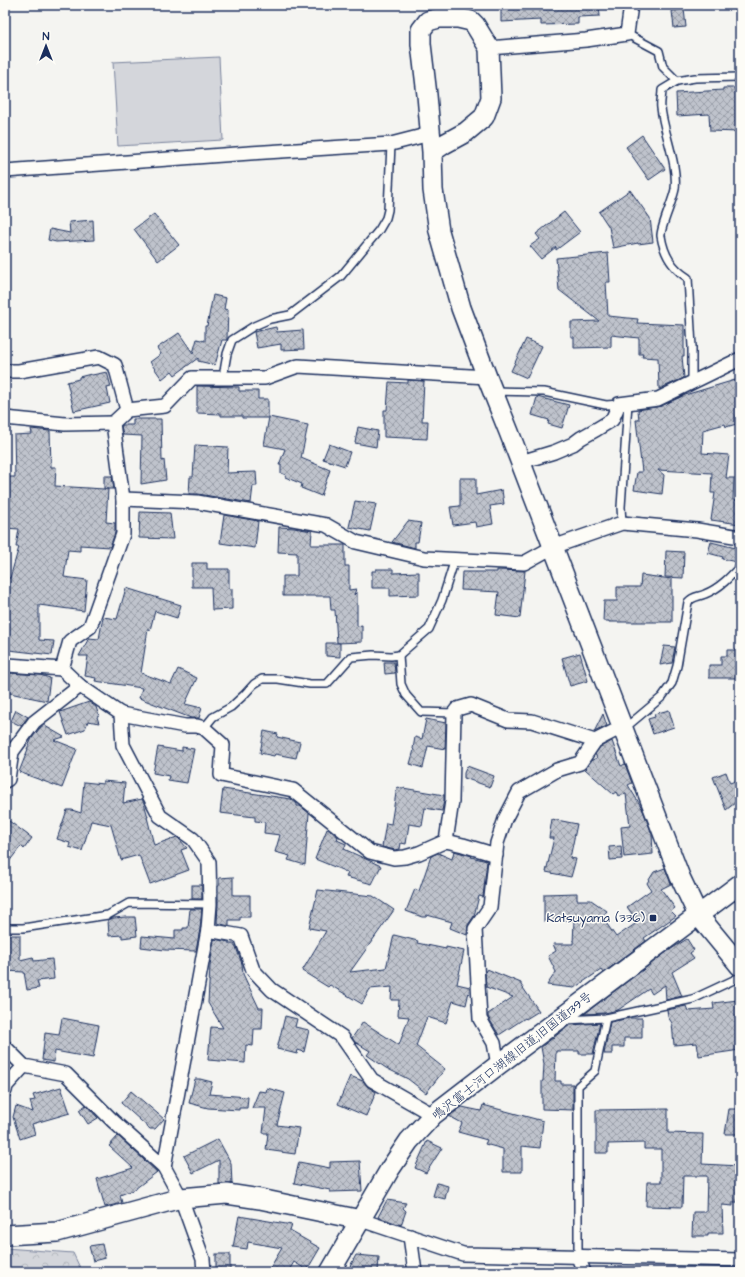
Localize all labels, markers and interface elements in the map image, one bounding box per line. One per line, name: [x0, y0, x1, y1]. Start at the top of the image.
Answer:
north arrow: [26, 26, 66, 66]
text: N: [43, 29, 50, 44]
place label: Katsuyama (336): [547, 909, 645, 928]
marker: Katsuyama (336): [648, 913, 658, 923]
street label: 鳴沢富士河口湖線旧道;旧国道139号: [428, 988, 596, 1124]

